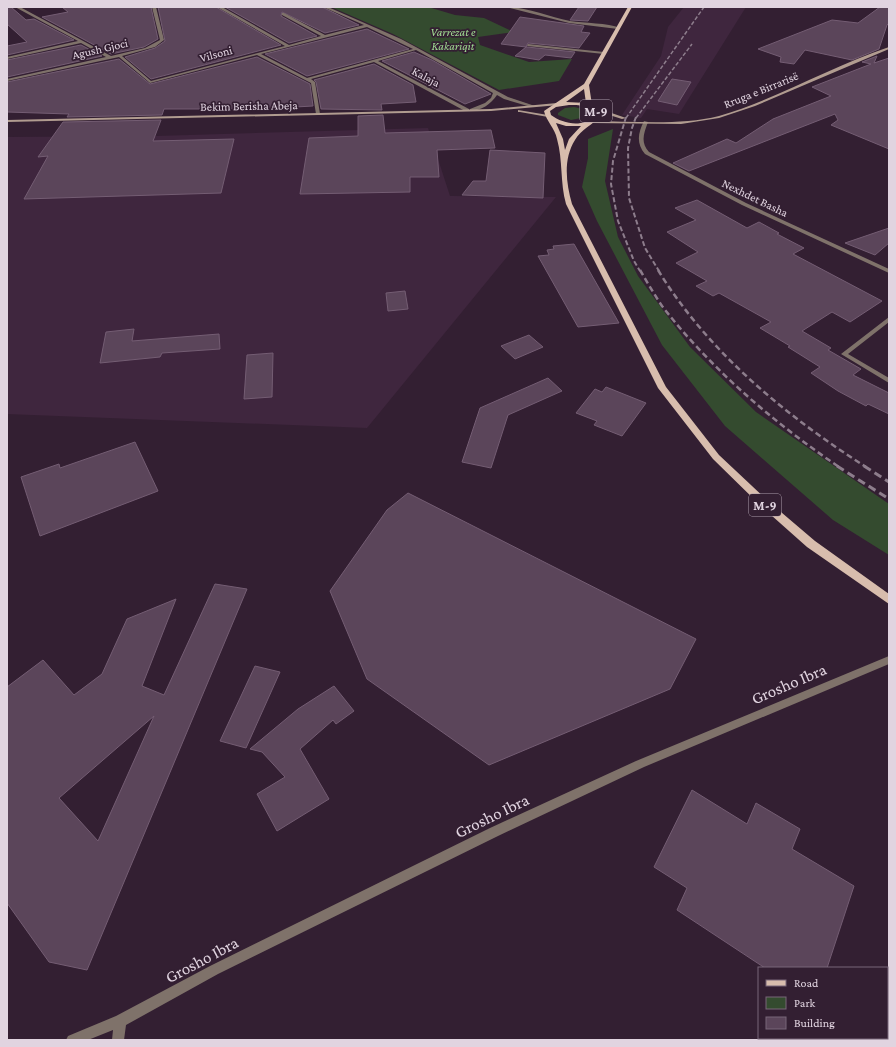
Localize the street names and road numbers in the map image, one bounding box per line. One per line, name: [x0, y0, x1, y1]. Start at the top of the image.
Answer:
street label: Agush Gjoci: [71, 36, 129, 62]
street label: Vilsoni: [198, 43, 234, 65]
street label: Kalaja: [410, 64, 443, 90]
street label: Rruga e Birrarisë: [722, 69, 800, 111]
street label: Bekim Berisha Abeja: [200, 98, 298, 114]
road number: M-9: [580, 100, 612, 122]
street label: Nexhdet Basha: [720, 176, 791, 220]
road number: M-9: [749, 494, 781, 516]
street label: Grosho Ibra: [749, 660, 830, 708]
street label: Grosho Ibra: [452, 790, 532, 842]
street label: Grosho Ibra: [162, 933, 242, 987]

